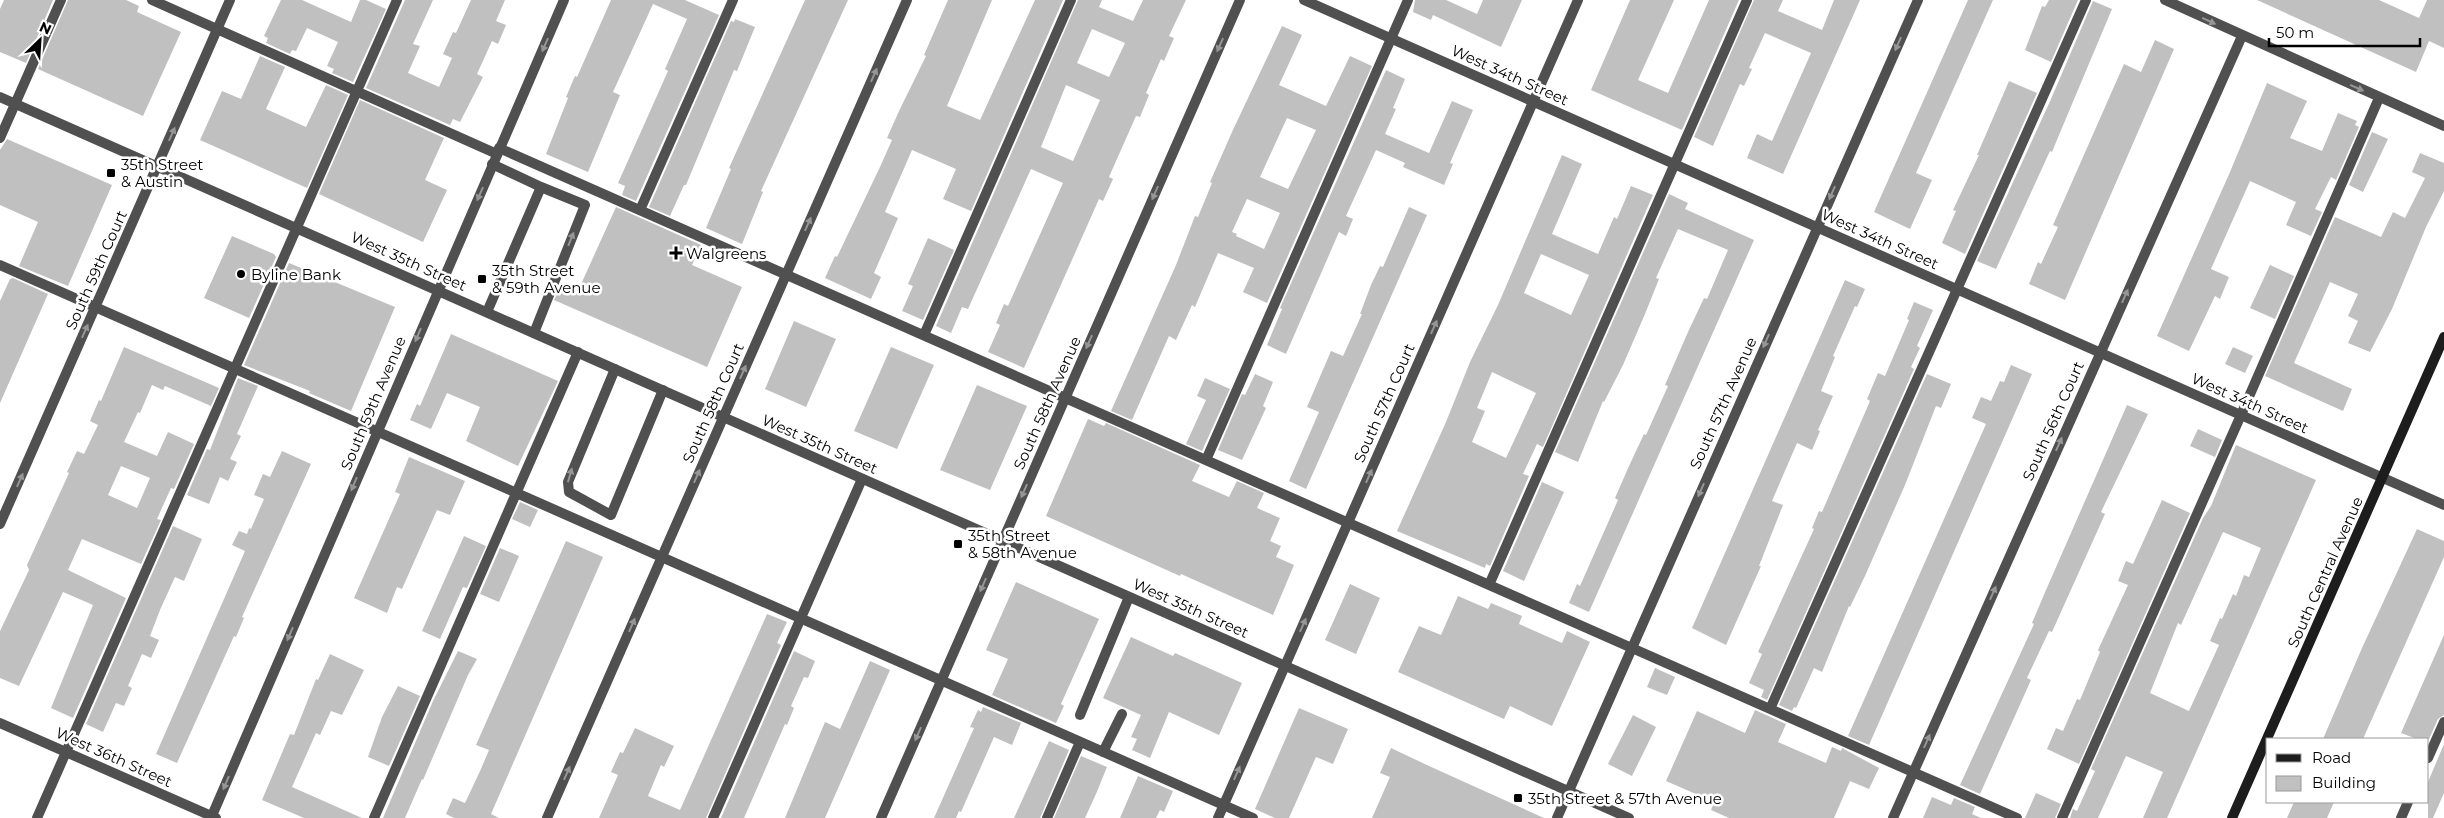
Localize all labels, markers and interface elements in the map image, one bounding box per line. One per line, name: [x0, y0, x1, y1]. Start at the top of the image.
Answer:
north arrow: [15, 15, 65, 65]
scale bar: [2269, 15, 2420, 47]
one-way arrow: [2202, 17, 2216, 25]
text: N: [37, 18, 54, 39]
text: 50 m: [2276, 23, 2314, 42]
one-way arrow: [1894, 37, 1902, 51]
one-way arrow: [540, 38, 548, 52]
one-way arrow: [1216, 38, 1224, 52]
street label: West 34th Street: [1449, 41, 1571, 109]
one-way arrow: [870, 68, 878, 82]
one-way arrow: [2350, 84, 2364, 92]
one-way arrow: [168, 127, 176, 141]
place label: 35th Street & Austin: [121, 155, 203, 191]
marker: 35th Street & Austin: [105, 167, 117, 179]
one-way arrow: [1150, 186, 1158, 200]
one-way arrow: [1827, 186, 1835, 200]
one-way arrow: [475, 187, 483, 201]
street label: West 34th Street: [1819, 205, 1941, 273]
street label: South 59th Court: [61, 207, 131, 333]
one-way arrow: [805, 217, 813, 231]
street label: West 35th Street: [348, 227, 470, 295]
one-way arrow: [567, 231, 575, 246]
place label: Walgreens: [686, 244, 766, 263]
marker: Walgreens: [670, 247, 682, 259]
place label: 35th Street & 59th Avenue: [492, 261, 601, 297]
place label: Byline Bank: [251, 265, 341, 284]
marker: Byline Bank: [235, 268, 247, 280]
marker: 35th Street & 59th Avenue: [476, 273, 488, 285]
one-way arrow: [2122, 289, 2130, 303]
one-way arrow: [1430, 320, 1438, 334]
one-way arrow: [81, 324, 89, 338]
one-way arrow: [414, 328, 422, 342]
street label: South 59th Avenue: [336, 333, 410, 473]
street label: South 58th Avenue: [1009, 333, 1085, 473]
street label: South 57th Avenue: [1685, 334, 1761, 472]
one-way arrow: [1762, 334, 1770, 348]
one-way arrow: [1085, 335, 1093, 349]
street label: South 58th Court: [678, 340, 748, 466]
street label: South 57th Court: [1349, 341, 1419, 465]
street label: South 56th Court: [2018, 358, 2088, 484]
one-way arrow: [739, 365, 747, 379]
street label: West 34th Street: [2189, 369, 2311, 437]
street label: West 35th Street: [759, 410, 881, 478]
one-way arrow: [2056, 437, 2064, 451]
one-way arrow: [567, 467, 575, 482]
one-way arrow: [694, 469, 702, 483]
one-way arrow: [1365, 469, 1373, 483]
one-way arrow: [16, 473, 24, 487]
one-way arrow: [350, 477, 358, 492]
one-way arrow: [1696, 483, 1704, 497]
one-way arrow: [1020, 484, 1028, 498]
street label: South Central Avenue: [2283, 494, 2367, 650]
place label: 35th Street & 58th Avenue: [968, 526, 1077, 562]
marker: 35th Street & 58th Avenue: [952, 538, 964, 550]
street label: West 35th Street: [1130, 574, 1252, 642]
one-way arrow: [978, 578, 986, 592]
one-way arrow: [1990, 586, 1998, 600]
one-way arrow: [629, 618, 637, 632]
one-way arrow: [1299, 618, 1307, 632]
one-way arrow: [285, 627, 293, 641]
street label: West 36th Street: [53, 723, 175, 791]
one-way arrow: [913, 727, 921, 741]
one-way arrow: [1924, 734, 1932, 748]
legend: [2266, 738, 2429, 803]
text: Road: [2312, 748, 2351, 767]
one-way arrow: [563, 766, 571, 780]
one-way arrow: [1234, 766, 1242, 780]
text: Building: [2312, 773, 2376, 792]
one-way arrow: [221, 776, 229, 790]
place label: 35th Street & 57th Avenue: [1528, 789, 1722, 808]
marker: 35th Street & 57th Avenue: [1512, 792, 1524, 804]

